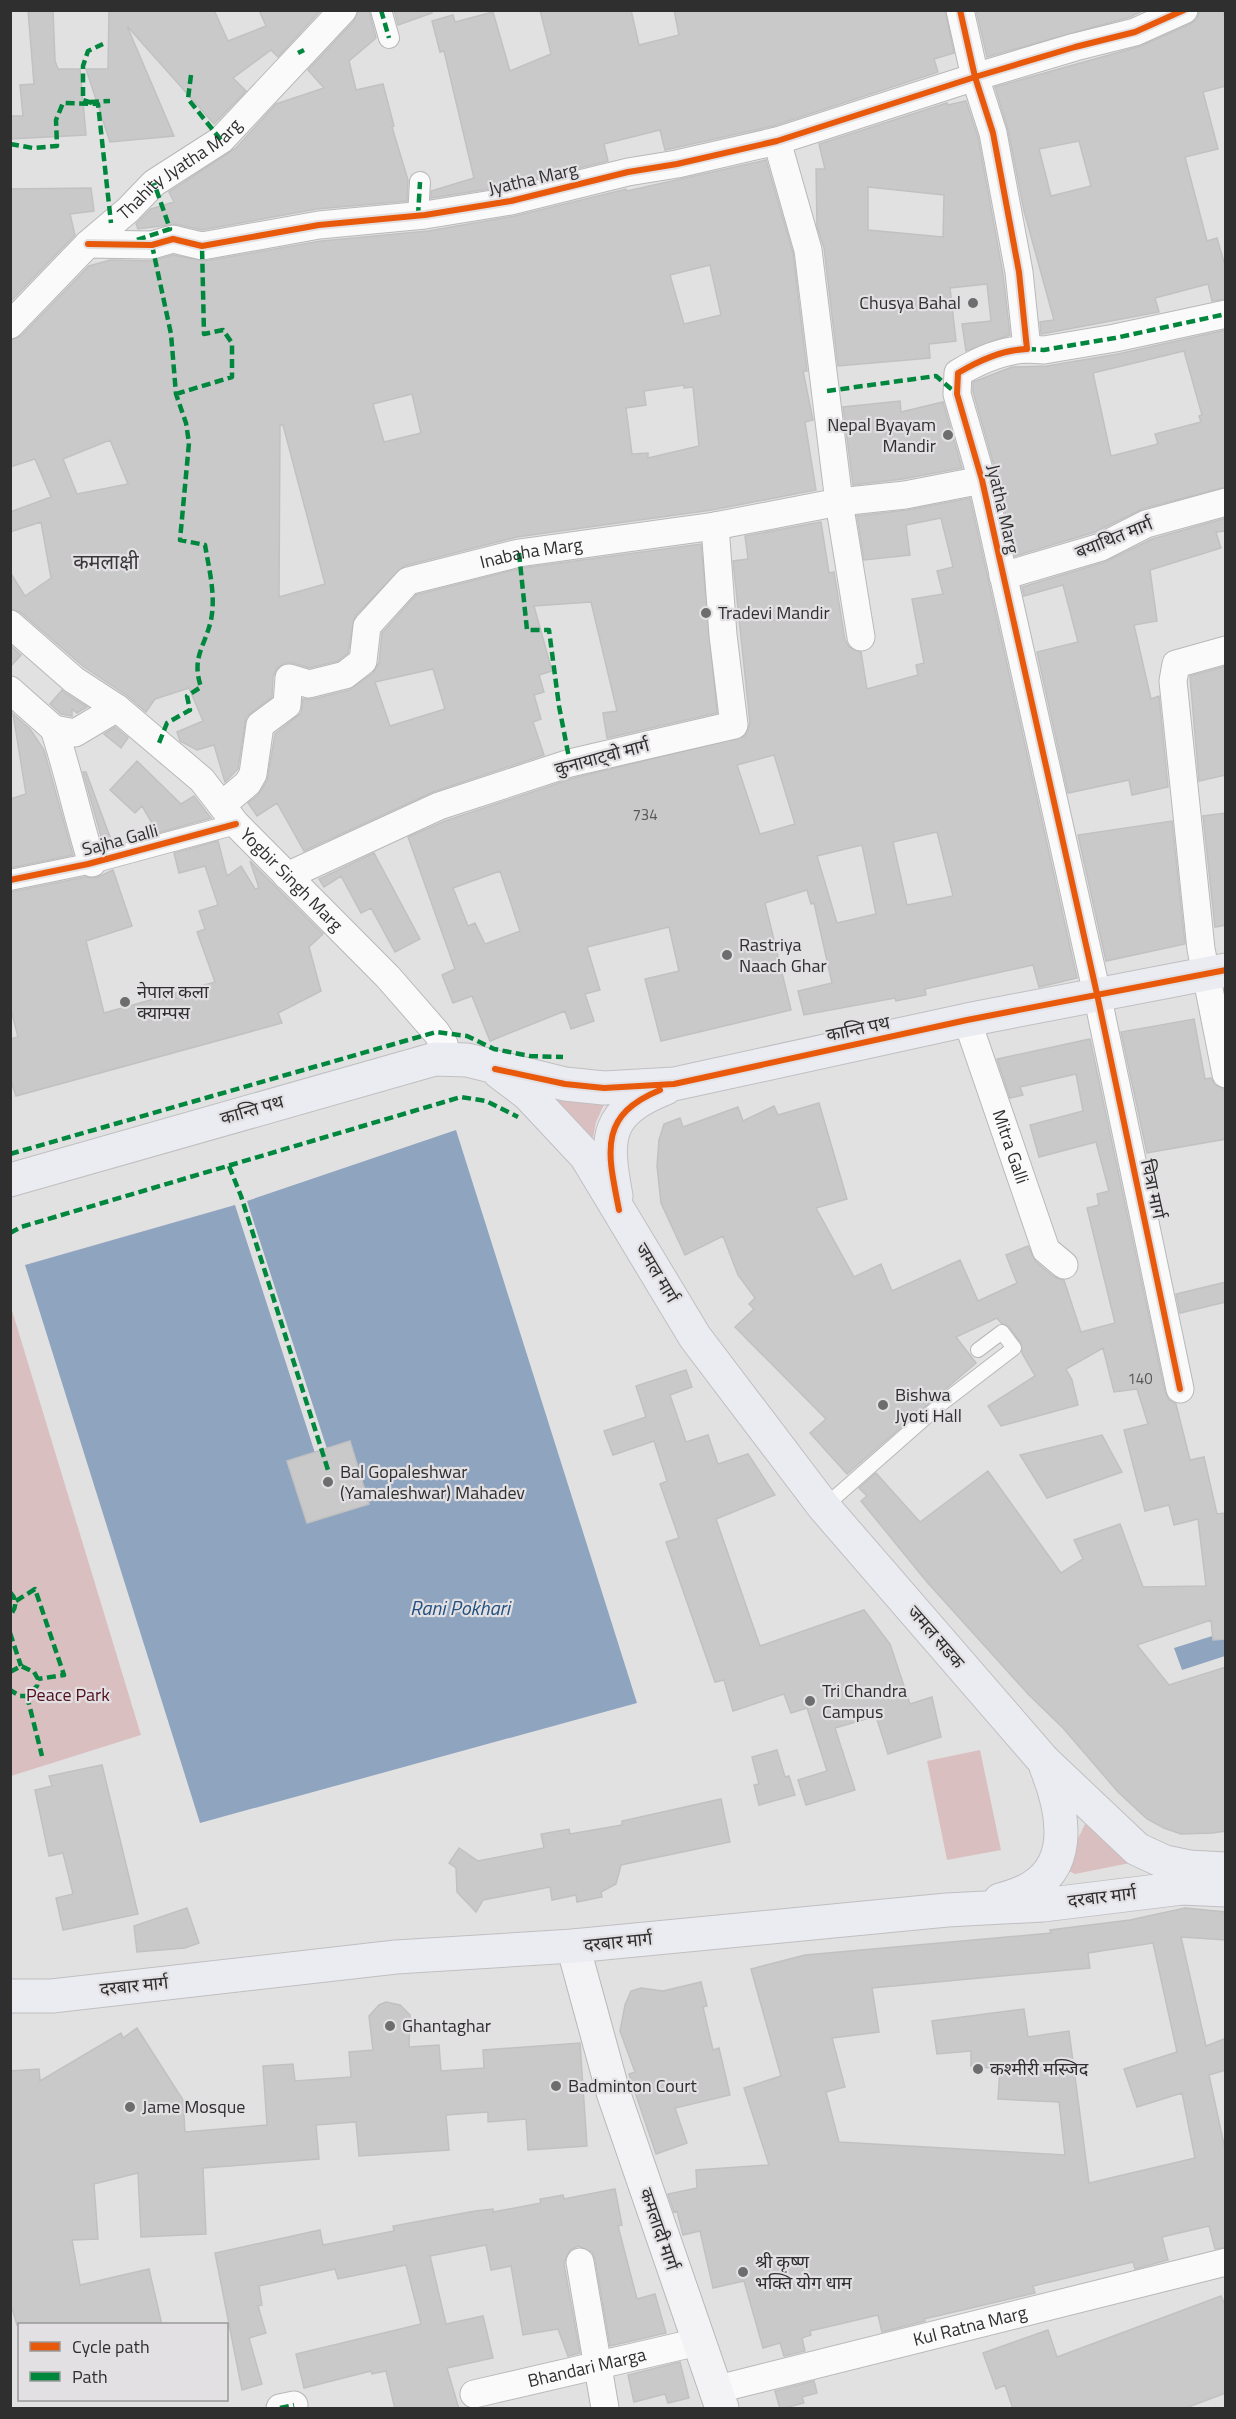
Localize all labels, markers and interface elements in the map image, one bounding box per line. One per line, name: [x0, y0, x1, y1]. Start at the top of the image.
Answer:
street label: Thahity Jyatha Marg: [111, 112, 248, 226]
street label: Jyatha Marg: [485, 155, 580, 202]
place label: Chusya Bahal: [859, 289, 961, 316]
marker: Chusya Bahal: [966, 296, 980, 310]
place label: Nepal Byayam Mandir: [827, 411, 936, 459]
marker: Nepal Byayam Mandir: [941, 428, 955, 442]
street label: Jyatha Marg: [980, 461, 1027, 556]
street label: बयाथित मार्ग: [1071, 509, 1157, 565]
street label: Inabaha Marg: [477, 530, 584, 575]
district label: कमलाक्षी: [73, 546, 140, 577]
place label: Tradevi Mandir: [718, 599, 830, 626]
marker: Tradevi Mandir: [699, 606, 713, 620]
street label: कुनायाट्वो मार्ग: [552, 731, 653, 782]
house number: 734: [632, 803, 658, 826]
street label: Sajha Galli: [79, 816, 161, 863]
street label: Yogbir Singh Marg: [234, 821, 350, 937]
place label: Rastriya Naach Ghar: [739, 931, 827, 979]
marker: Rastriya Naach Ghar: [720, 948, 734, 962]
place label: नेपाल कला क्याम्पस: [137, 978, 209, 1026]
marker: नेपाल कला क्याम्पस: [118, 995, 132, 1009]
street label: कान्ति पथ: [823, 1008, 893, 1048]
street label: कान्ति पथ: [217, 1087, 287, 1131]
street label: Mitra Galli: [986, 1106, 1036, 1187]
street label: चित्रा मार्ग: [1134, 1157, 1173, 1222]
street label: जमल मार्ग: [629, 1238, 686, 1309]
house number: 140: [1127, 1367, 1153, 1390]
place label: Bishwa Jyoti Hall: [895, 1381, 962, 1429]
marker: Bishwa Jyoti Hall: [876, 1398, 890, 1412]
place label: Bal Gopaleshwar (Yamaleshwar) Mahadev: [340, 1458, 525, 1506]
marker: Bal Gopaleshwar (Yamaleshwar) Mahadev: [321, 1475, 335, 1489]
water label: Rani Pokhari: [410, 1592, 513, 1623]
street label: जमल सडक: [901, 1599, 972, 1675]
place label: Tri Chandra Campus: [822, 1677, 907, 1725]
park label: Peace Park: [26, 1681, 110, 1708]
marker: Tri Chandra Campus: [803, 1694, 817, 1708]
street label: दरबार मार्ग: [1066, 1879, 1139, 1914]
street label: दरबार मार्ग: [582, 1924, 655, 1959]
street label: दरबार मार्ग: [98, 1968, 171, 2003]
place label: Ghantaghar: [402, 2012, 491, 2039]
marker: Ghantaghar: [383, 2019, 397, 2033]
place label: कश्मीरी मस्जिद: [990, 2055, 1089, 2082]
marker: कश्मीरी मस्जिद: [971, 2062, 985, 2076]
place label: Badminton Court: [568, 2072, 698, 2099]
marker: Badminton Court: [549, 2079, 563, 2093]
place label: Jame Mosque: [142, 2093, 245, 2120]
marker: Jame Mosque: [123, 2100, 137, 2114]
street label: कमलादी मार्ग: [633, 2184, 686, 2274]
place label: श्री कृष्ण भक्ति योग धाम: [755, 2248, 853, 2296]
marker: श्री कृष्ण भक्ति योग धाम: [736, 2265, 750, 2279]
street label: Kul Ratna Marg: [910, 2298, 1030, 2353]
legend: [18, 2323, 228, 2401]
text: Cycle path: [72, 2333, 150, 2360]
street label: Bhandari Marga: [525, 2340, 649, 2394]
text: Path: [72, 2363, 108, 2390]

